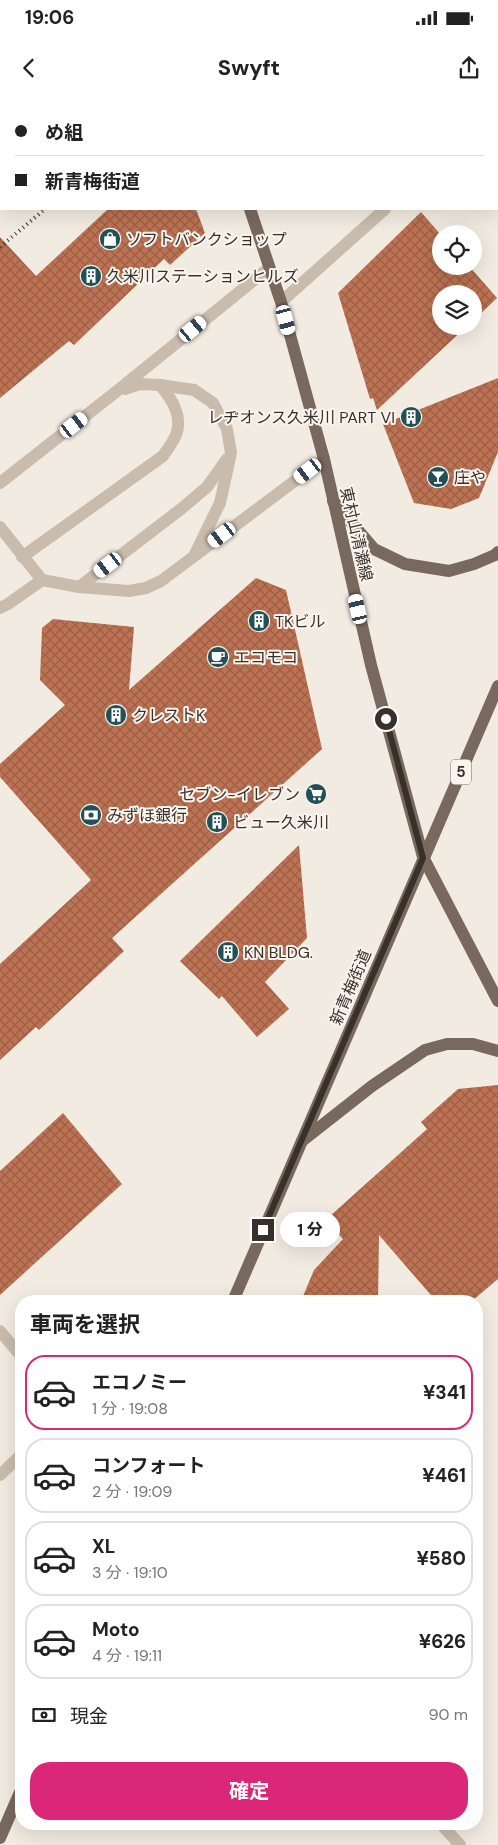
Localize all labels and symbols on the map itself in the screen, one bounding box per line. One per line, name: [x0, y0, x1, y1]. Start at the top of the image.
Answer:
shop icon: ソフトバンクショップ: [98, 227, 122, 251]
place label: ソフトバンクショップ: [126, 229, 287, 250]
building icon: 久米川ステーションヒルズ: [79, 264, 103, 288]
place label: 久米川ステーションヒルズ: [107, 266, 299, 287]
car: [274, 304, 297, 336]
car: [176, 314, 209, 344]
building icon: レヂオンス久米川 PART VI: [399, 405, 423, 429]
place label: レヂオンス久米川 PART VI: [207, 407, 395, 428]
car: [57, 410, 90, 440]
car: [291, 456, 324, 486]
bar icon: 庄や: [426, 465, 450, 489]
place label: 庄や: [454, 467, 486, 488]
street label: 東村山清瀬線: [335, 485, 378, 583]
car: [205, 520, 238, 550]
car: [91, 550, 124, 580]
car: [347, 593, 368, 625]
building icon: TKビル: [247, 609, 271, 633]
place label: TKビル: [275, 611, 325, 632]
cafe icon: エコモコ: [206, 645, 230, 669]
place label: エコモコ: [234, 647, 298, 668]
building icon: クレストK: [104, 703, 128, 727]
place label: クレストK: [132, 705, 205, 726]
route start: [375, 708, 397, 730]
road number: 5: [451, 760, 471, 784]
supermarket icon: セブン-イレブン: [304, 782, 328, 806]
place label: セブン-イレブン: [179, 784, 300, 805]
bank icon: みずほ銀行: [79, 803, 103, 827]
place label: みずほ銀行: [107, 805, 187, 826]
building icon: ビュー久米川: [205, 810, 229, 834]
place label: ビュー久米川: [233, 812, 329, 833]
building icon: KN BLDG.: [216, 940, 240, 964]
place label: KN BLDG.: [244, 942, 313, 963]
street label: 新青梅街道: [325, 946, 376, 1028]
callout: 1 分: [280, 1212, 340, 1248]
route end: [252, 1219, 274, 1241]

